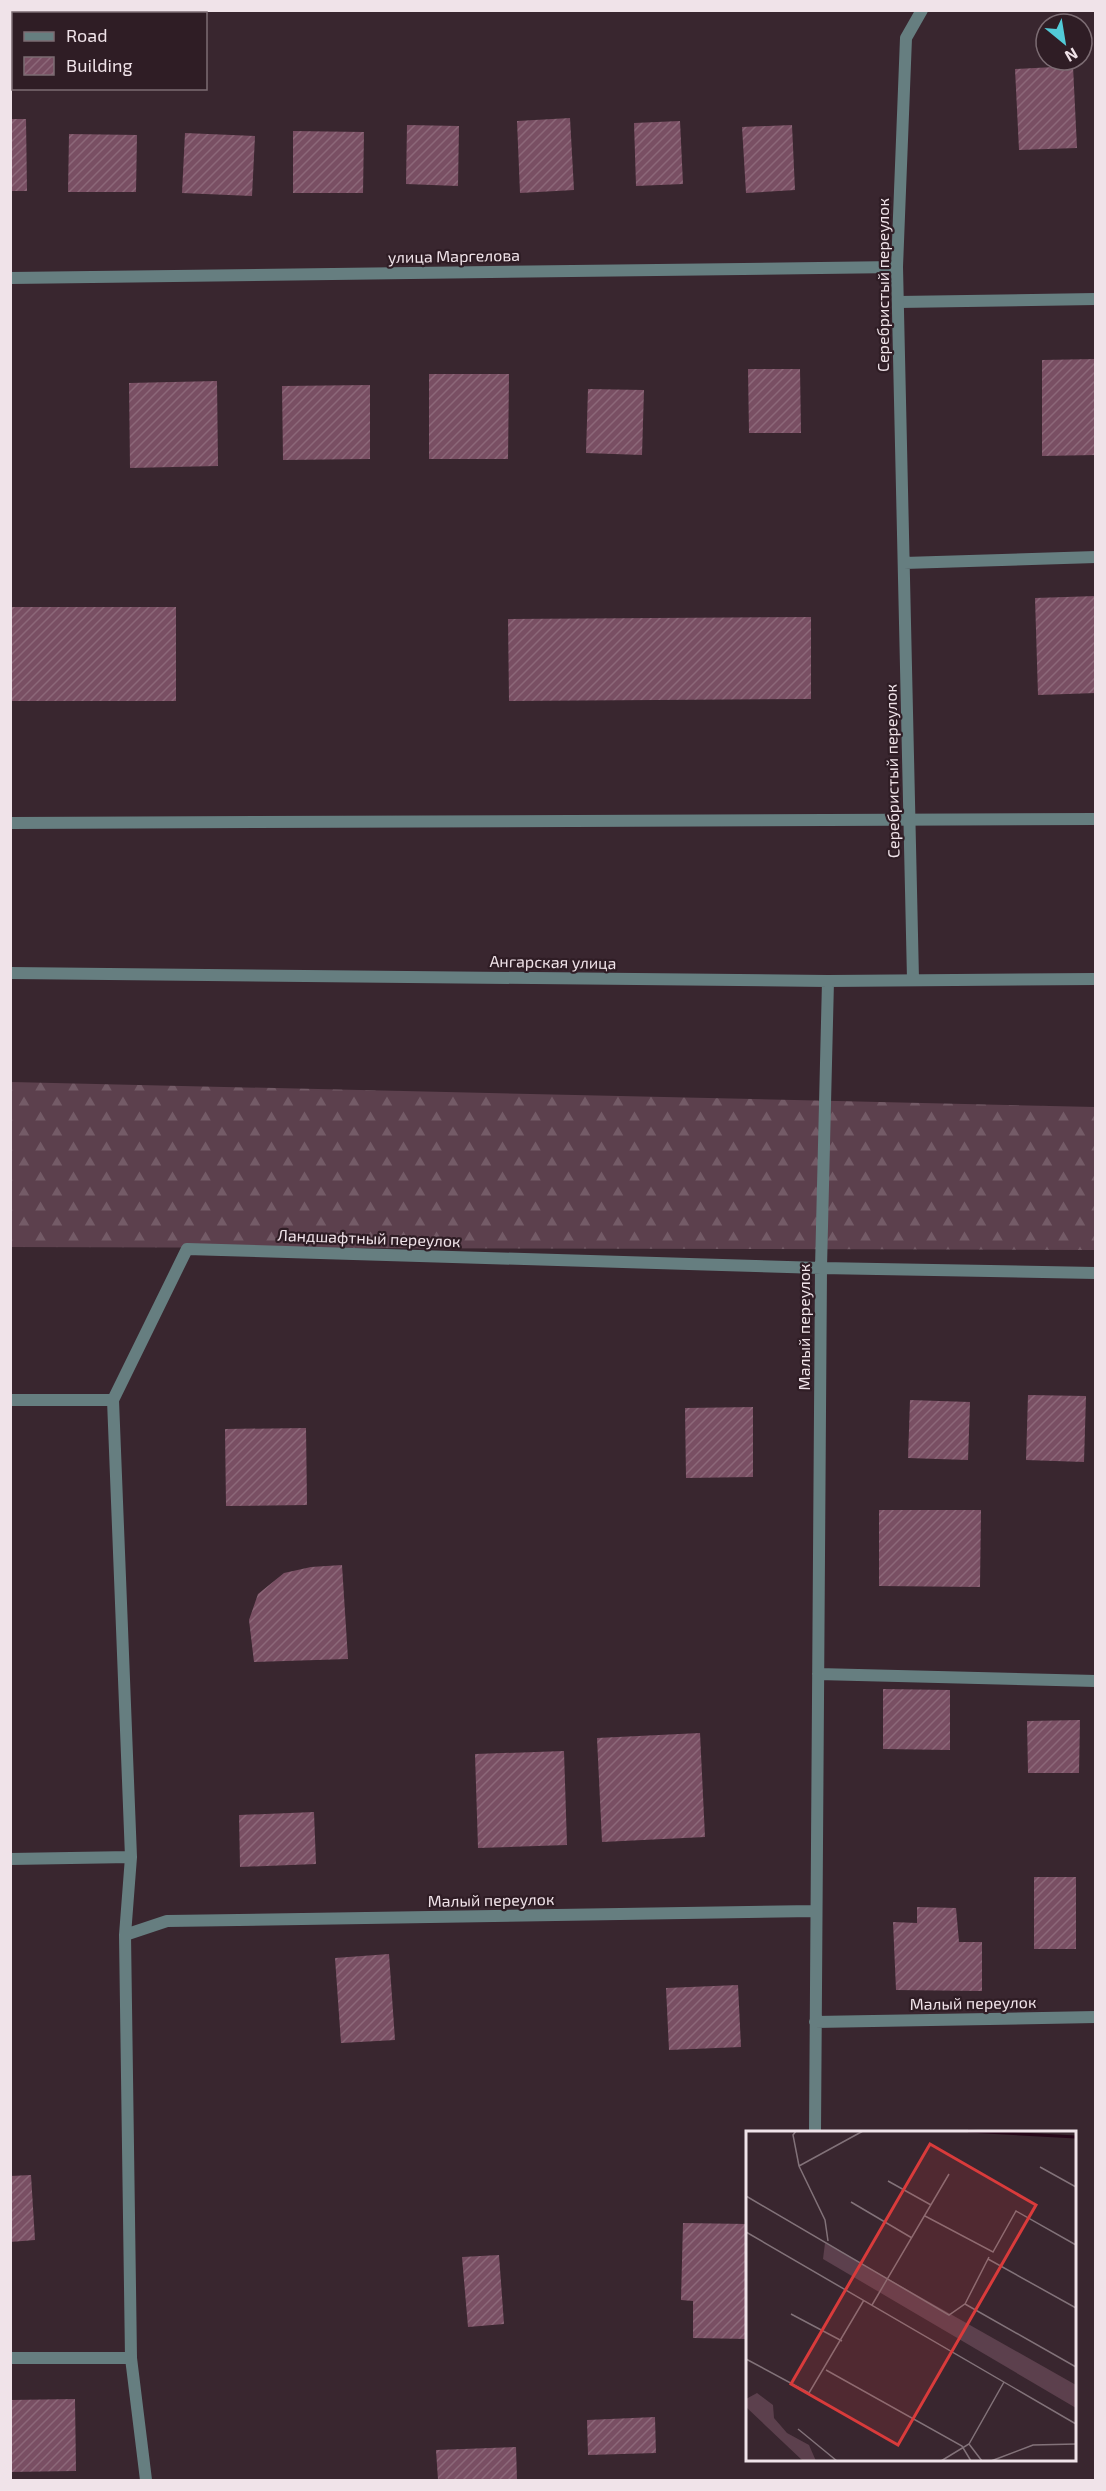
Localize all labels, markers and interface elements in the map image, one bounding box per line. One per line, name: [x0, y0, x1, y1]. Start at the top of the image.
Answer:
legend: [12, 12, 207, 90]
north arrow: [1034, 12, 1094, 72]
text: Road: [66, 24, 107, 46]
text: N: [1062, 44, 1082, 67]
text: Building: [66, 54, 133, 76]
street label: Серебристый переулок: [873, 198, 893, 372]
street label: улица Маргелова: [388, 245, 520, 267]
street label: Серебристый переулок: [880, 683, 904, 858]
street label: Ангарская улица: [489, 951, 617, 973]
street label: Ландшафтный переулок: [277, 1225, 461, 1251]
street label: Малый переулок: [794, 1263, 814, 1390]
street label: Малый переулок: [427, 1889, 555, 1911]
street label: Малый переулок: [909, 1992, 1037, 2014]
inset map: [746, 2131, 1076, 2461]

